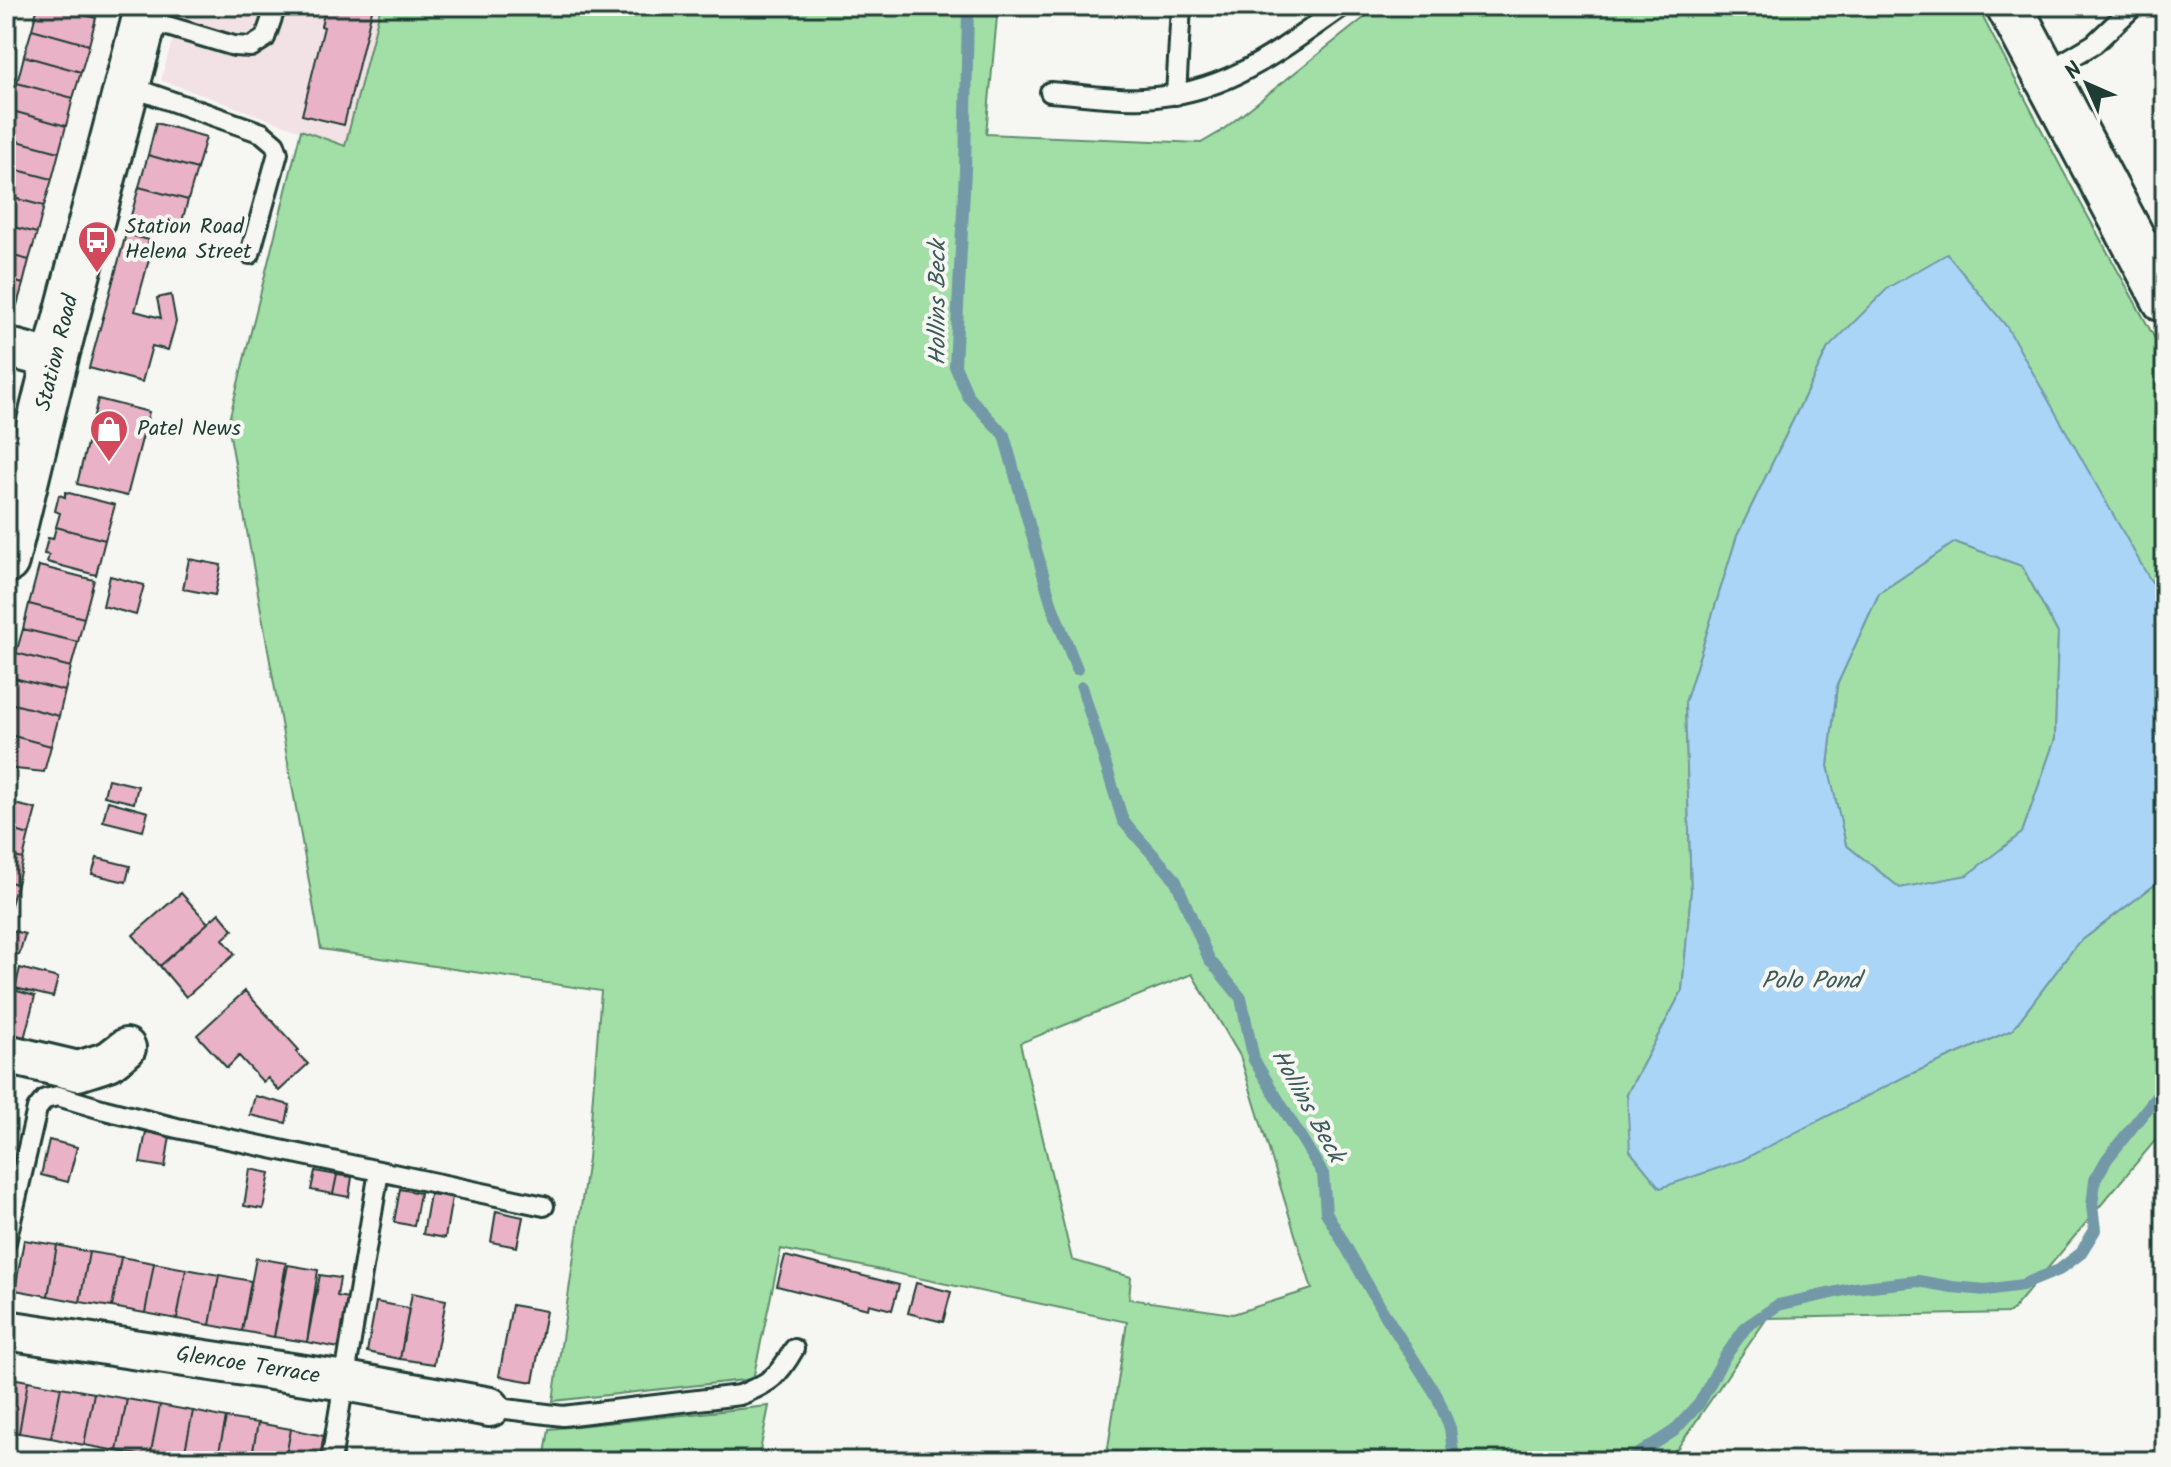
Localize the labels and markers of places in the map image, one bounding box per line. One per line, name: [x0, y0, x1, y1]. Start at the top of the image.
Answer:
place label: Station Road Helena Street: [125, 210, 252, 270]
bus stop icon: Station Road Helena Street: [76, 219, 118, 274]
shop icon: Patel News: [88, 408, 130, 463]
place label: Patel News: [137, 412, 241, 447]

